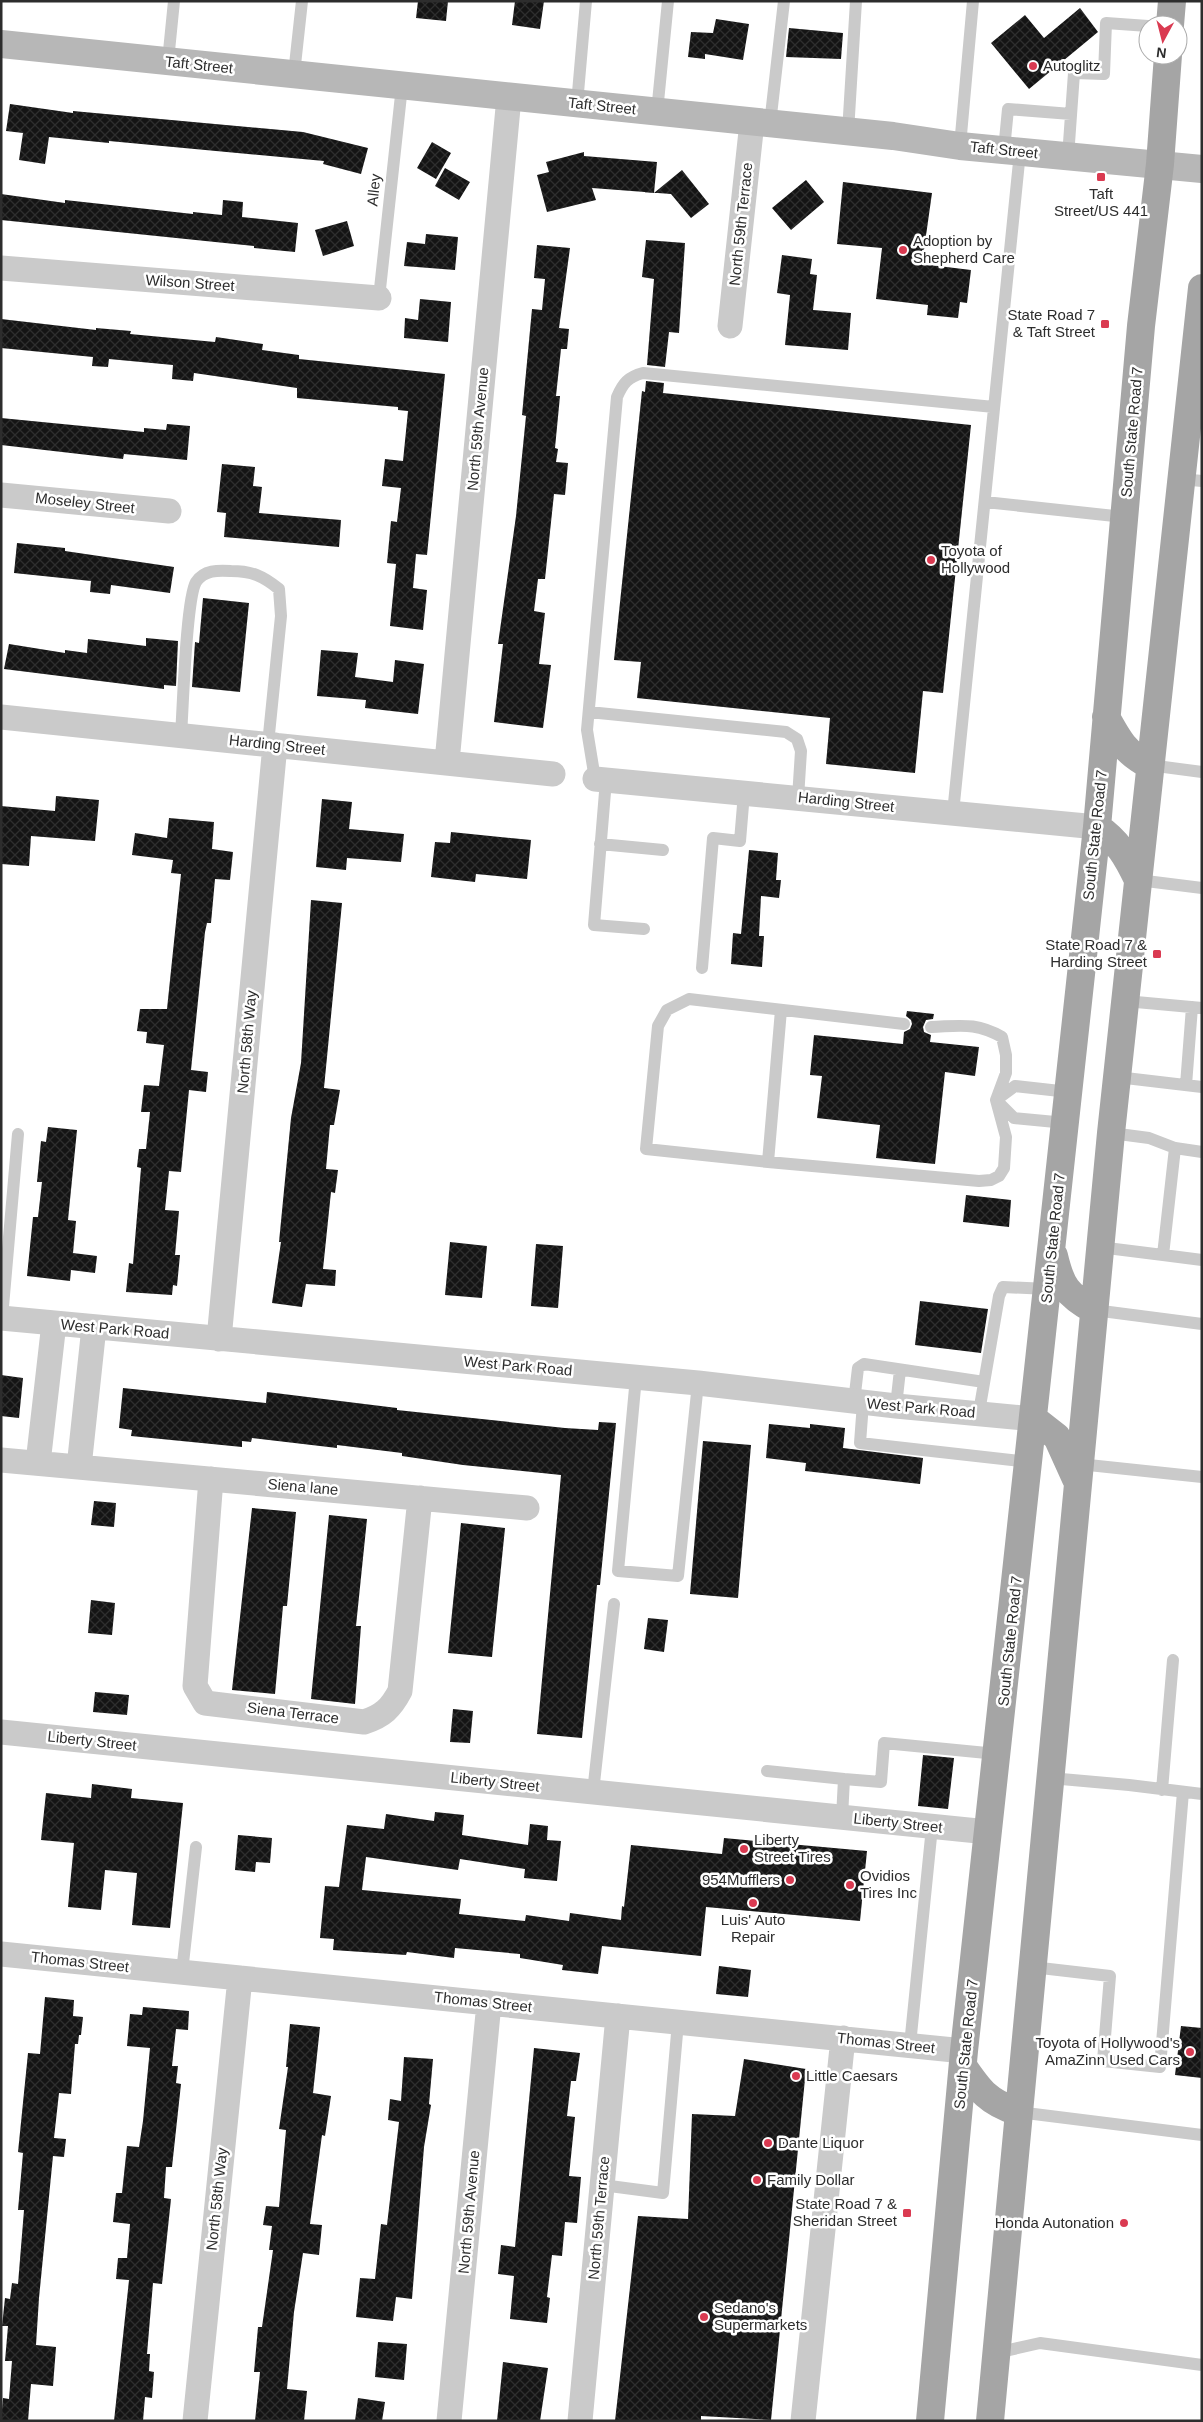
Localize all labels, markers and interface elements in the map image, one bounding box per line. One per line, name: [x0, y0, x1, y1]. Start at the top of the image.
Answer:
north arrow: [1138, 15, 1188, 65]
text: N: [1155, 44, 1167, 61]
street label: Taft Street: [164, 52, 235, 77]
place label: Autoglitz: [1043, 57, 1101, 74]
marker: Autoglitz: [1027, 60, 1039, 72]
street label: Taft Street: [567, 93, 638, 118]
street label: Taft Street: [969, 137, 1040, 162]
street label: North 59th Terrace: [726, 161, 755, 286]
marker: Taft Street/US 441: [1095, 171, 1107, 183]
street label: Alley: [363, 172, 384, 207]
place label: Taft Street/US 441: [1054, 185, 1148, 219]
place label: Adoption by Shepherd Care: [913, 232, 1015, 266]
marker: Adoption by Shepherd Care: [897, 244, 909, 256]
street label: Wilson Street: [145, 271, 236, 294]
place label: State Road 7 & Taft Street: [1007, 306, 1096, 340]
marker: State Road 7 & Taft Street: [1099, 318, 1111, 330]
street label: North 59th Avenue: [464, 366, 491, 491]
street label: South State Road 7: [1117, 366, 1146, 498]
street label: Moseley Street: [34, 489, 137, 516]
place label: Toyota of Hollywood: [941, 542, 1010, 576]
marker: Toyota of Hollywood: [925, 554, 937, 566]
street label: Harding Street: [228, 731, 327, 758]
street label: South State Road 7: [1079, 769, 1110, 901]
street label: Harding Street: [797, 788, 896, 815]
place label: State Road 7 & Harding Street: [1045, 936, 1148, 970]
marker: State Road 7 & Harding Street: [1151, 948, 1163, 960]
street label: North 58th Way: [234, 989, 260, 1094]
street label: South State Road 7: [1037, 1172, 1068, 1304]
street label: West Park Road: [60, 1315, 170, 1342]
street label: West Park Road: [463, 1352, 573, 1379]
street label: West Park Road: [866, 1394, 976, 1421]
street label: Siena lane: [267, 1475, 339, 1498]
street label: South State Road 7: [994, 1575, 1025, 1707]
street label: Siena Terrace: [246, 1698, 340, 1727]
street label: Liberty Street: [47, 1727, 138, 1754]
street label: Liberty Street: [450, 1768, 541, 1795]
street label: Liberty Street: [853, 1809, 944, 1836]
place label: Liberty Street Tires: [754, 1831, 831, 1865]
marker: Liberty Street Tires: [738, 1843, 750, 1855]
place label: Ovidios Tires Inc: [860, 1867, 917, 1901]
place label: 954Mufflers: [702, 1871, 780, 1888]
marker: 954Mufflers: [784, 1874, 796, 1886]
marker: Ovidios Tires Inc: [844, 1879, 856, 1891]
marker: Luis' Auto Repair: [747, 1897, 759, 1909]
place label: Luis' Auto Repair: [721, 1911, 785, 1945]
street label: Thomas Street: [30, 1948, 131, 1975]
street label: South State Road 7: [950, 1978, 981, 2110]
street label: Thomas Street: [433, 1988, 534, 2015]
street label: Thomas Street: [836, 2029, 937, 2056]
place label: Toyota of Hollywood's AmaZinn Used Cars: [1035, 2034, 1180, 2068]
marker: Toyota of Hollywood's AmaZinn Used Cars: [1184, 2046, 1196, 2058]
place label: Little Caesars: [806, 2067, 898, 2084]
marker: Little Caesars: [790, 2070, 802, 2082]
place label: Dante Liquor: [778, 2134, 864, 2151]
marker: Dante Liquor: [762, 2137, 774, 2149]
street label: North 58th Way: [203, 2146, 230, 2251]
street label: North 59th Avenue: [455, 2149, 482, 2274]
street label: North 59th Terrace: [585, 2155, 612, 2280]
place label: Family Dollar: [767, 2171, 855, 2188]
marker: Family Dollar: [751, 2174, 763, 2186]
place label: State Road 7 & Sheridan Street: [793, 2195, 898, 2229]
marker: State Road 7 & Sheridan Street: [901, 2207, 913, 2219]
place label: Honda Autonation: [995, 2214, 1114, 2231]
marker: Honda Autonation: [1118, 2217, 1130, 2229]
place label: Sedano's Supermarkets: [714, 2299, 807, 2333]
marker: Sedano's Supermarkets: [698, 2311, 710, 2323]

